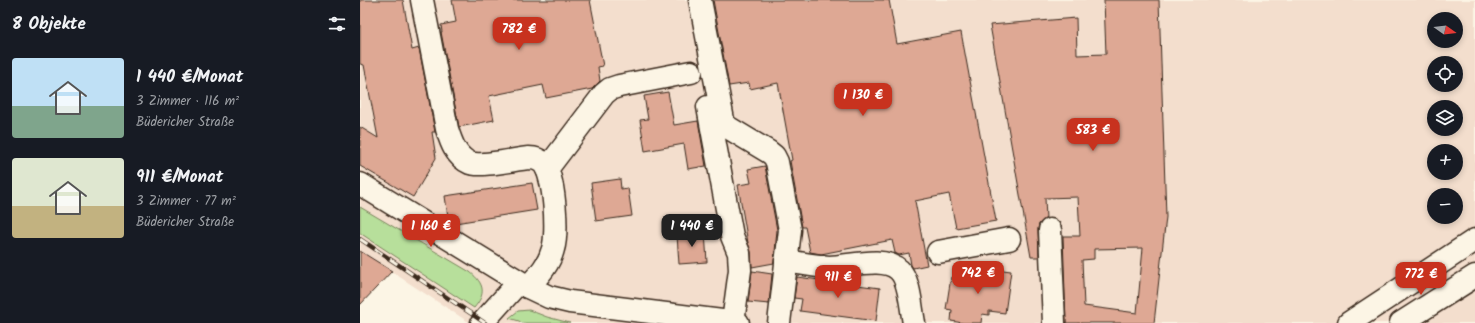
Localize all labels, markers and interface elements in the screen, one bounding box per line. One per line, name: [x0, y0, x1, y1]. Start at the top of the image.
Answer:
text: 8 Objekte: [12, 11, 86, 38]
north arrow: [1427, 12, 1463, 48]
map controls: [1427, 12, 1463, 224]
icon: filters: [326, 13, 348, 35]
pin: 782 €: [491, 17, 547, 51]
text: 782 €: [502, 19, 536, 40]
button: locate: [1427, 56, 1463, 92]
text: 1 440 €/Monat: [136, 64, 243, 91]
icon: home: [44, 74, 92, 122]
pin: 1 130 €: [826, 83, 900, 117]
text: 1 130 €: [843, 85, 883, 106]
text: 3 Zimmer · 116 m²: [136, 91, 239, 112]
button: layers: [1427, 100, 1463, 136]
text: Büdericher Straße: [136, 112, 234, 133]
pin: 583 €: [1065, 118, 1121, 152]
text: 583 €: [1076, 120, 1110, 141]
button: +: [1427, 144, 1463, 180]
text: 911 €/Monat: [136, 164, 223, 191]
icon: home: [44, 174, 92, 222]
button: −: [1427, 188, 1463, 224]
text: 3 Zimmer · 77 m²: [136, 191, 236, 212]
text: Büdericher Straße: [136, 212, 234, 233]
pin: 1 160 €: [394, 214, 468, 248]
pin: 1 440 €: [655, 214, 729, 248]
text: 1 160 €: [411, 216, 451, 237]
text: 1 440 €: [670, 216, 714, 237]
pin: 742 €: [950, 261, 1006, 295]
pin: 772 €: [1393, 262, 1449, 296]
text: 742 €: [961, 263, 995, 284]
text: 772 €: [1404, 264, 1438, 285]
pin: 911 €: [810, 265, 866, 299]
text: 911 €: [824, 267, 852, 288]

